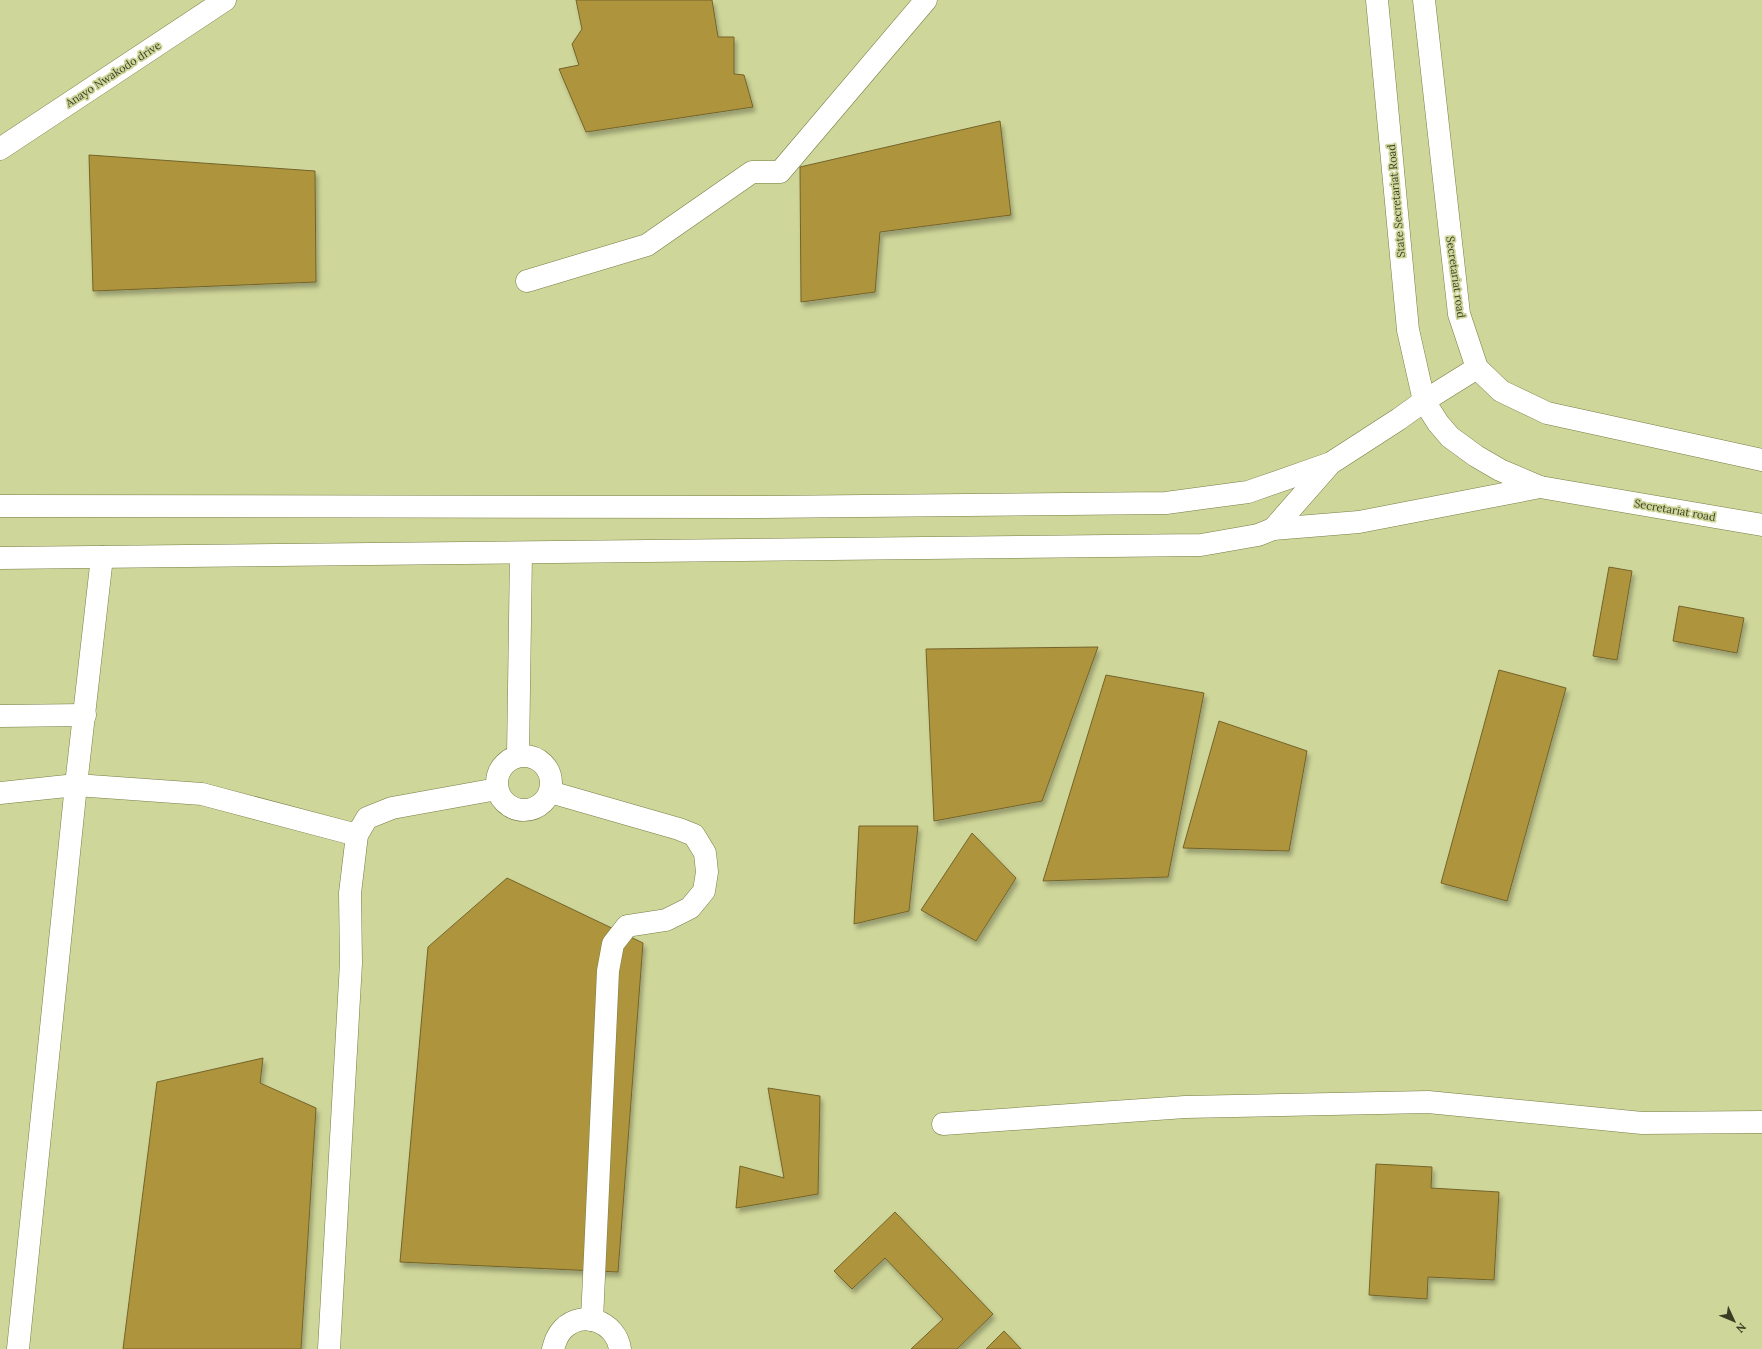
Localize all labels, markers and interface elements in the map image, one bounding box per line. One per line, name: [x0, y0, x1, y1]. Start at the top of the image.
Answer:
street label: Anayo Nwakodo drive: [62, 38, 163, 111]
street label: State Secretariat Road: [1384, 143, 1408, 258]
street label: Secretariat road: [1443, 235, 1469, 319]
street label: Secretariat road: [1633, 496, 1717, 524]
north arrow: [1714, 1301, 1754, 1341]
text: N: [1733, 1320, 1749, 1336]

